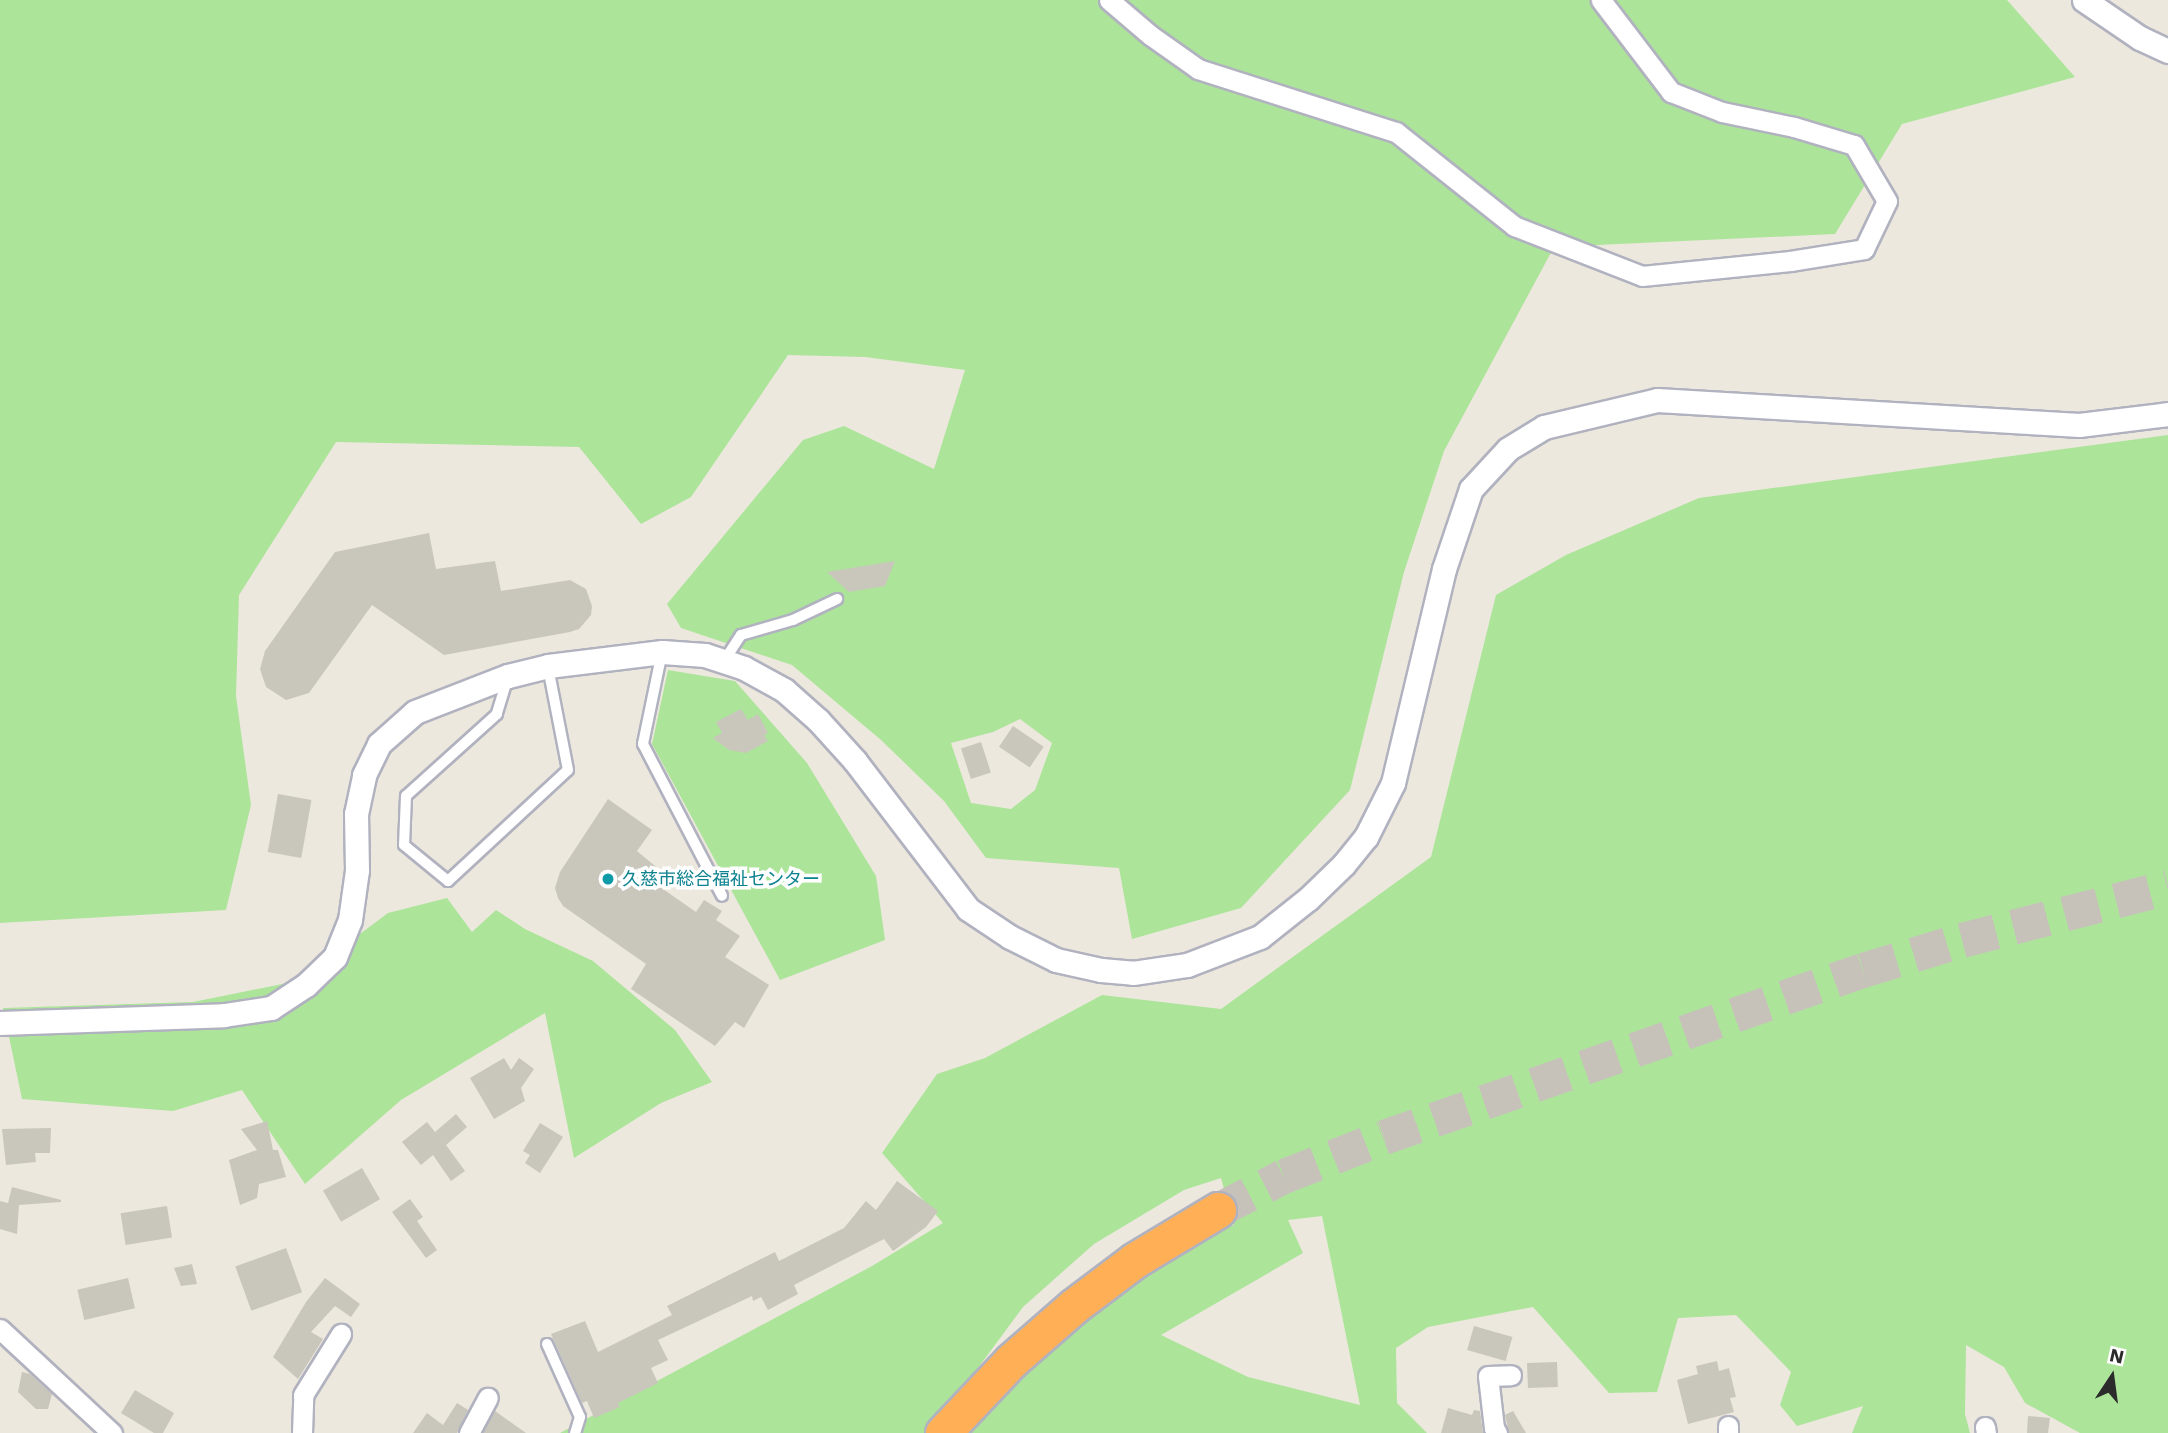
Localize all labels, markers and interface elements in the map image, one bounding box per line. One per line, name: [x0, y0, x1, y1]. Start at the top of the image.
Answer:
place label: 久慈市総合福祉センター: [622, 868, 820, 890]
marker: 久慈市総合福祉センター: [600, 871, 616, 887]
north arrow: [2077, 1342, 2147, 1412]
text: N: [2107, 1343, 2126, 1369]

